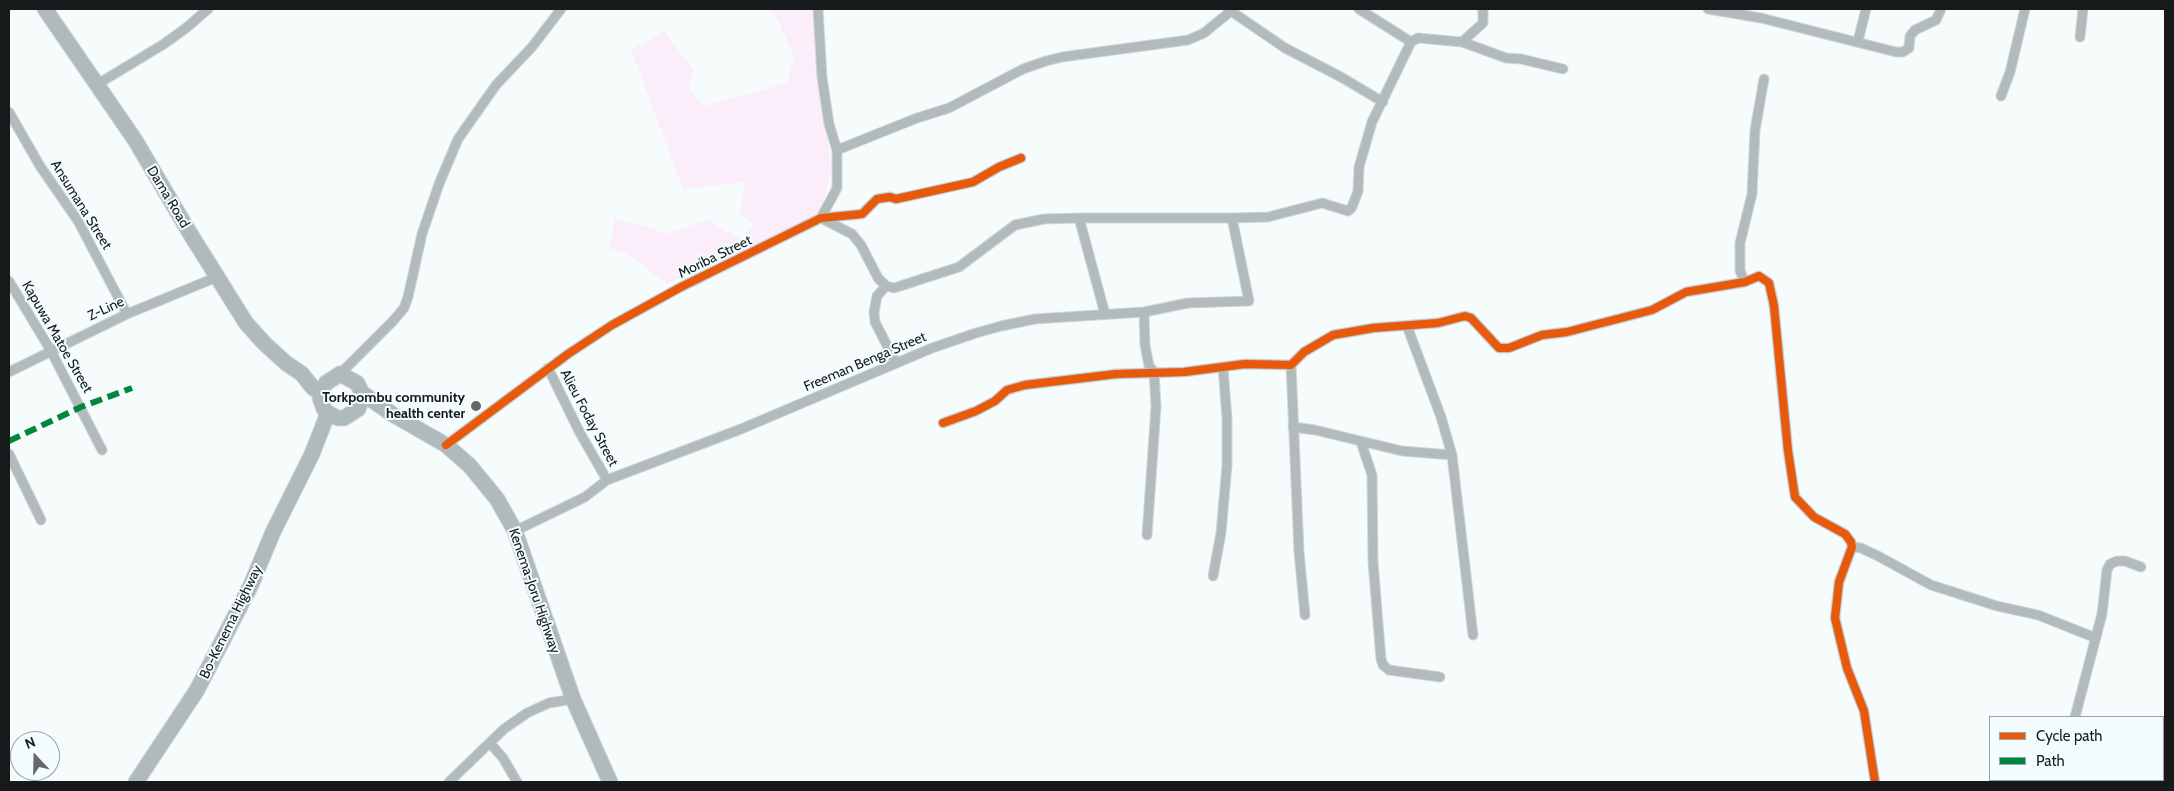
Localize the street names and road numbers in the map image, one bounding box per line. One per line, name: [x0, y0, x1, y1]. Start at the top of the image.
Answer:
street label: Ansumana Street: [47, 157, 115, 253]
street label: Dama Road: [143, 163, 193, 231]
street label: Moriba Street: [675, 232, 755, 282]
street label: Kapuwa Matoe Street: [18, 278, 96, 396]
street label: Z-Line: [85, 293, 127, 325]
street label: Freeman Benga Street: [801, 329, 929, 395]
street label: Alieu Foday Street: [556, 367, 622, 469]
street label: Kenema-Joru Highway: [505, 526, 563, 656]
street label: Bo-Kenema Highway: [196, 562, 266, 682]

